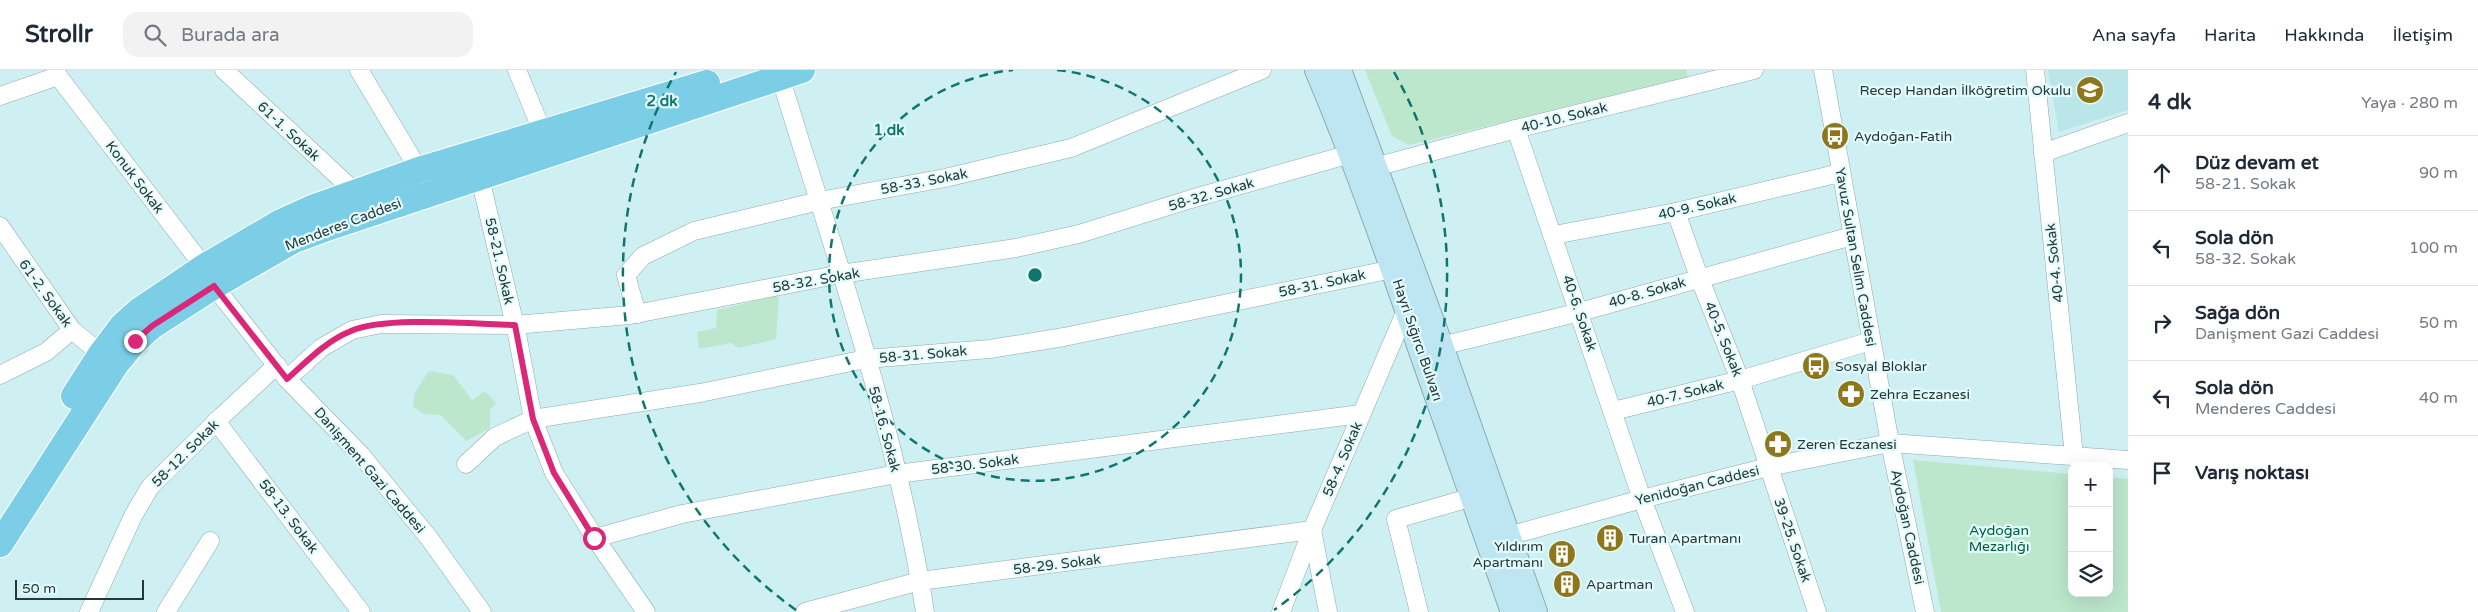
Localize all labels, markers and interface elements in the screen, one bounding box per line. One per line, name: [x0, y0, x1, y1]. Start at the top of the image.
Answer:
search box: [123, 12, 473, 57]
text: Strollr: [25, 20, 93, 49]
icon: search: [141, 21, 169, 49]
text: Burada ara: [181, 24, 280, 46]
text: Ana sayfa: [2092, 24, 2176, 46]
text: Harita: [2204, 24, 2256, 46]
text: Hakkında: [2284, 24, 2364, 46]
text: İletişim: [2392, 24, 2453, 46]
school or university icon: Recep Handan İlköğretim Okulu: [2075, 75, 2105, 105]
place label: Recep Handan İlköğretim Okulu: [1859, 82, 2071, 99]
text: 4 dk: [2148, 90, 2191, 115]
text: 2 dk: [647, 92, 677, 110]
text: Yaya · 280 m: [2361, 93, 2458, 113]
street label: 61-1. Sokak: [254, 98, 324, 165]
street label: 40-10. Sokak: [1519, 98, 1609, 136]
text: 1 dk: [874, 121, 904, 139]
bus stop icon: Aydoğan-Fatih: [1820, 121, 1850, 151]
place label: Aydoğan-Fatih: [1854, 128, 1952, 145]
street label: Konuk Sokak: [102, 138, 168, 217]
text: Düz devam et: [2195, 152, 2319, 174]
icon: ahead: [2148, 159, 2176, 187]
text: 90 m: [2419, 163, 2458, 183]
street label: 58-33. Sokak: [879, 165, 969, 198]
street label: Yavuz Sultan Selim Caddesi: [1831, 166, 1880, 348]
street label: 58-32. Sokak: [1166, 174, 1256, 215]
text: 58-21. Sokak: [2195, 174, 2296, 194]
street label: 40-9. Sokak: [1656, 189, 1738, 224]
street label: Menderes Caddesi: [283, 194, 404, 255]
street label: 58-21. Sokak: [481, 216, 518, 306]
street label: 40-4. Sokak: [2042, 222, 2067, 303]
text: Sola dön: [2195, 227, 2274, 249]
icon: left: [2148, 234, 2176, 262]
text: 100 m: [2409, 238, 2458, 258]
text: 58-32. Sokak: [2195, 249, 2296, 269]
street label: 61-2. Sokak: [15, 256, 76, 331]
street label: 58-32. Sokak: [771, 264, 861, 297]
centre of rings: [1026, 266, 1044, 284]
street label: 58-31. Sokak: [1277, 266, 1367, 301]
street label: 40-6. Sokak: [1559, 273, 1601, 354]
street label: 40-8. Sokak: [1607, 273, 1688, 312]
street label: Hayri Sığırcı Bulvarı: [1389, 277, 1446, 403]
street label: 40-5. Sokak: [1701, 299, 1746, 379]
text: Sağa dön: [2195, 302, 2280, 324]
icon: right: [2148, 309, 2176, 337]
text: 50 m: [2419, 313, 2458, 333]
text: Danişment Gazi Caddesi: [2195, 324, 2379, 344]
route end: [124, 330, 147, 353]
street label: 58-31. Sokak: [878, 342, 968, 367]
bus stop icon: Sosyal Bloklar: [1801, 351, 1831, 381]
place label: Sosyal Bloklar: [1835, 358, 1928, 375]
street label: 40-7. Sokak: [1645, 376, 1726, 411]
text: Sola dön: [2195, 377, 2274, 399]
pharmacy icon: Zehra Eczanesi: [1836, 379, 1866, 409]
street label: 58-16. Sokak: [865, 384, 904, 474]
icon: left: [2148, 384, 2176, 412]
place label: Zehra Eczanesi: [1870, 386, 1970, 403]
text: 40 m: [2419, 388, 2458, 408]
text: Menderes Caddesi: [2195, 399, 2336, 419]
street label: Danişment Gazi Caddesi: [310, 404, 429, 537]
street label: 58-12. Sokak: [148, 416, 223, 491]
street label: 58-4. Sokak: [1319, 419, 1366, 499]
pharmacy icon: Zeren Eczanesi: [1763, 429, 1793, 459]
place label: Zeren Eczanesi: [1797, 436, 1897, 453]
street label: 58-30. Sokak: [930, 451, 1020, 478]
icon: arrive: [2148, 459, 2176, 487]
street label: Yenidoğan Caddesi: [1633, 462, 1761, 509]
map controls: [2068, 462, 2113, 597]
button: +: [2068, 462, 2113, 507]
text: Varış noktası: [2195, 462, 2309, 484]
street label: Aydoğan Caddesi: [1887, 468, 1928, 586]
street label: 58-13. Sokak: [255, 476, 322, 557]
street label: 39-25. Sokak: [1770, 496, 1815, 585]
button: −: [2068, 507, 2113, 552]
park label: Aydoğan Mezarlığı: [1969, 522, 2029, 555]
building icon: Turan Apartmanı: [1595, 523, 1625, 553]
route start: [583, 527, 606, 550]
place label: Turan Apartmanı: [1629, 530, 1741, 547]
place label: Yıldırım Apartmanı: [1472, 538, 1543, 571]
building icon: Yıldırım Apartmanı: [1547, 539, 1577, 569]
street label: 58-29. Sokak: [1012, 551, 1102, 578]
button: layers: [2068, 552, 2113, 597]
building icon: Apartman: [1552, 569, 1582, 599]
place label: Apartman: [1586, 576, 1653, 593]
scale bar: [15, 577, 144, 600]
text: 50 m: [22, 580, 56, 597]

